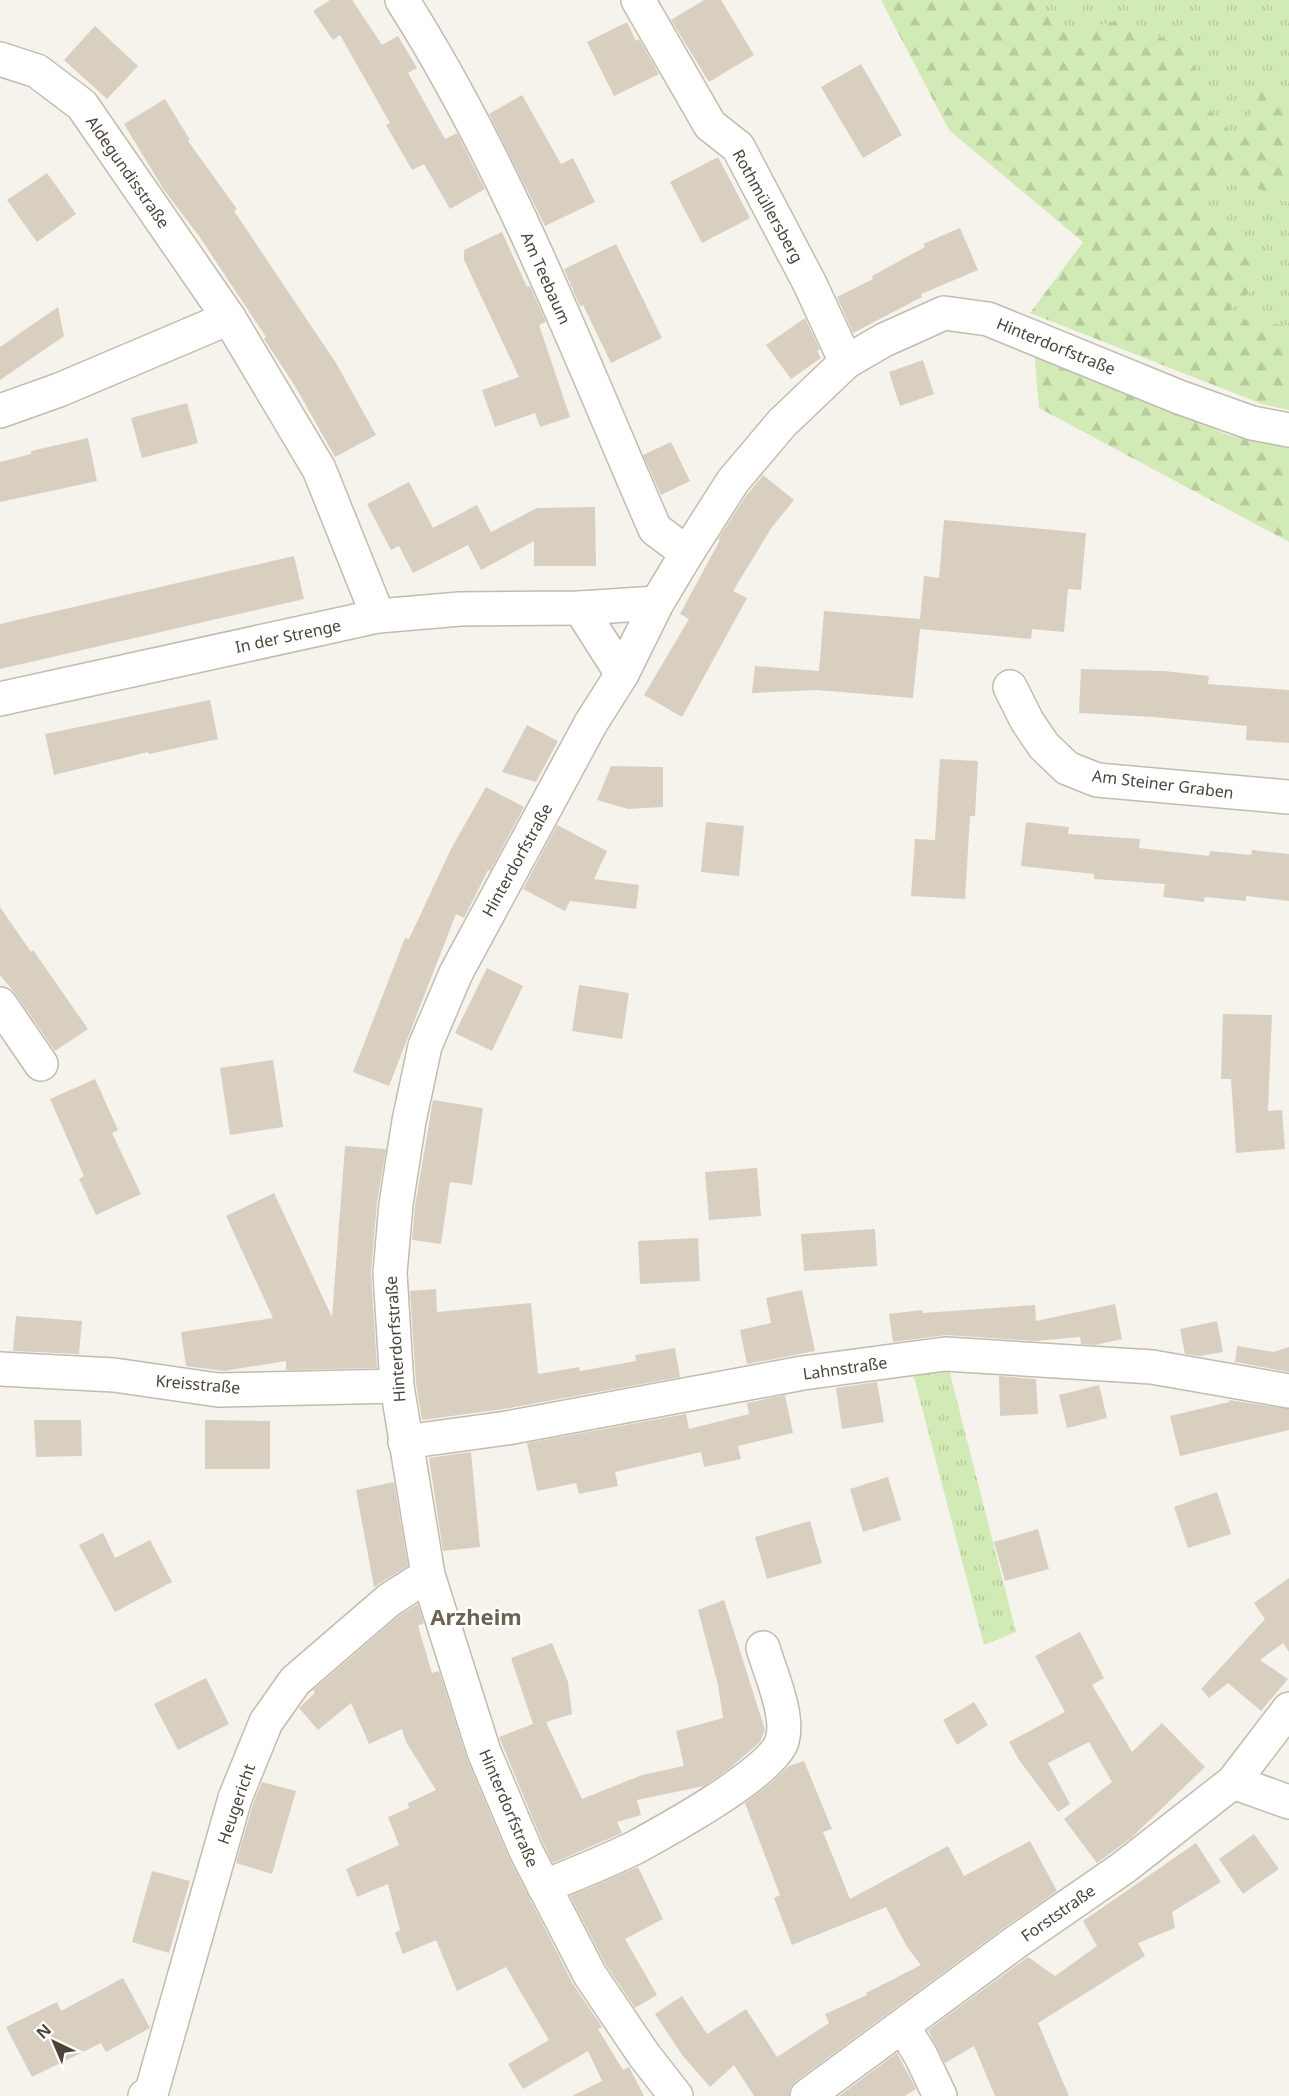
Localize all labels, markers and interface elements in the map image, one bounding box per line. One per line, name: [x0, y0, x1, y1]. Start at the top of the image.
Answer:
street label: Aldegundisstraße: [81, 112, 175, 232]
street label: Rothmüllersberg: [728, 145, 808, 267]
street label: Am Teebaum: [516, 228, 576, 328]
street label: Hinterdorfstraße: [993, 312, 1119, 380]
street label: In der Strenge: [233, 614, 343, 658]
street label: Am Steiner Graben: [1091, 764, 1235, 804]
street label: Hinterdorfstraße: [477, 799, 557, 921]
street label: Hinterdorfstraße: [380, 1275, 410, 1403]
street label: Lahnstraße: [801, 1351, 889, 1385]
street label: Kreisstraße: [155, 1369, 241, 1399]
district label: Arzheim: [430, 1601, 522, 1631]
street label: Hinterdorfstraße: [474, 1746, 544, 1870]
street label: Heugericht: [212, 1761, 260, 1847]
street label: Forststraße: [1017, 1879, 1099, 1947]
north arrow: [24, 2012, 84, 2072]
text: N: [31, 2019, 56, 2044]

